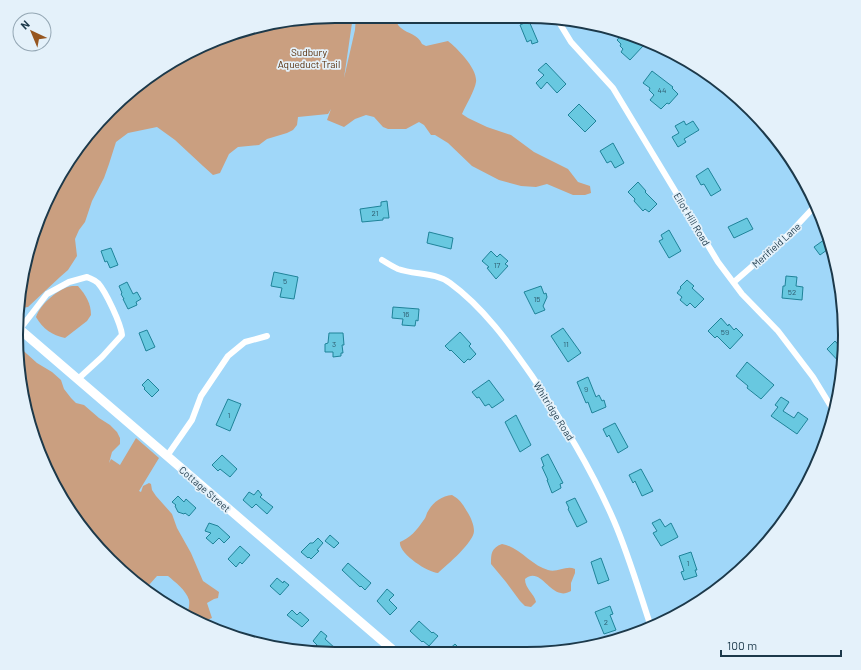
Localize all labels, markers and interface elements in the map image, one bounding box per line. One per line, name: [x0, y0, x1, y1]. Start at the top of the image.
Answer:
north arrow: [12, 12, 52, 52]
text: N: [18, 17, 32, 32]
park label: Sudbury Aqueduct Trail: [278, 46, 340, 70]
house number: 44: [658, 85, 666, 95]
street label: Eliot Hill Road: [671, 190, 713, 248]
house number: 21: [372, 208, 379, 218]
street label: Merifield Lane: [749, 220, 803, 270]
house number: 17: [494, 260, 501, 270]
house number: 5: [283, 276, 287, 286]
house number: 52: [788, 287, 796, 297]
house number: 15: [534, 294, 540, 304]
house number: 16: [403, 309, 409, 319]
house number: 59: [721, 327, 729, 337]
house number: 3: [332, 339, 336, 349]
house number: 11: [563, 339, 569, 349]
street label: Whitridge Road: [531, 379, 577, 443]
house number: 9: [584, 384, 588, 394]
house number: 1: [228, 410, 231, 420]
street label: Cottage Street: [177, 464, 233, 515]
house number: 1: [687, 558, 690, 568]
house number: 2: [604, 617, 608, 627]
scale bar: [721, 632, 841, 658]
text: 100 m: [727, 638, 757, 652]

